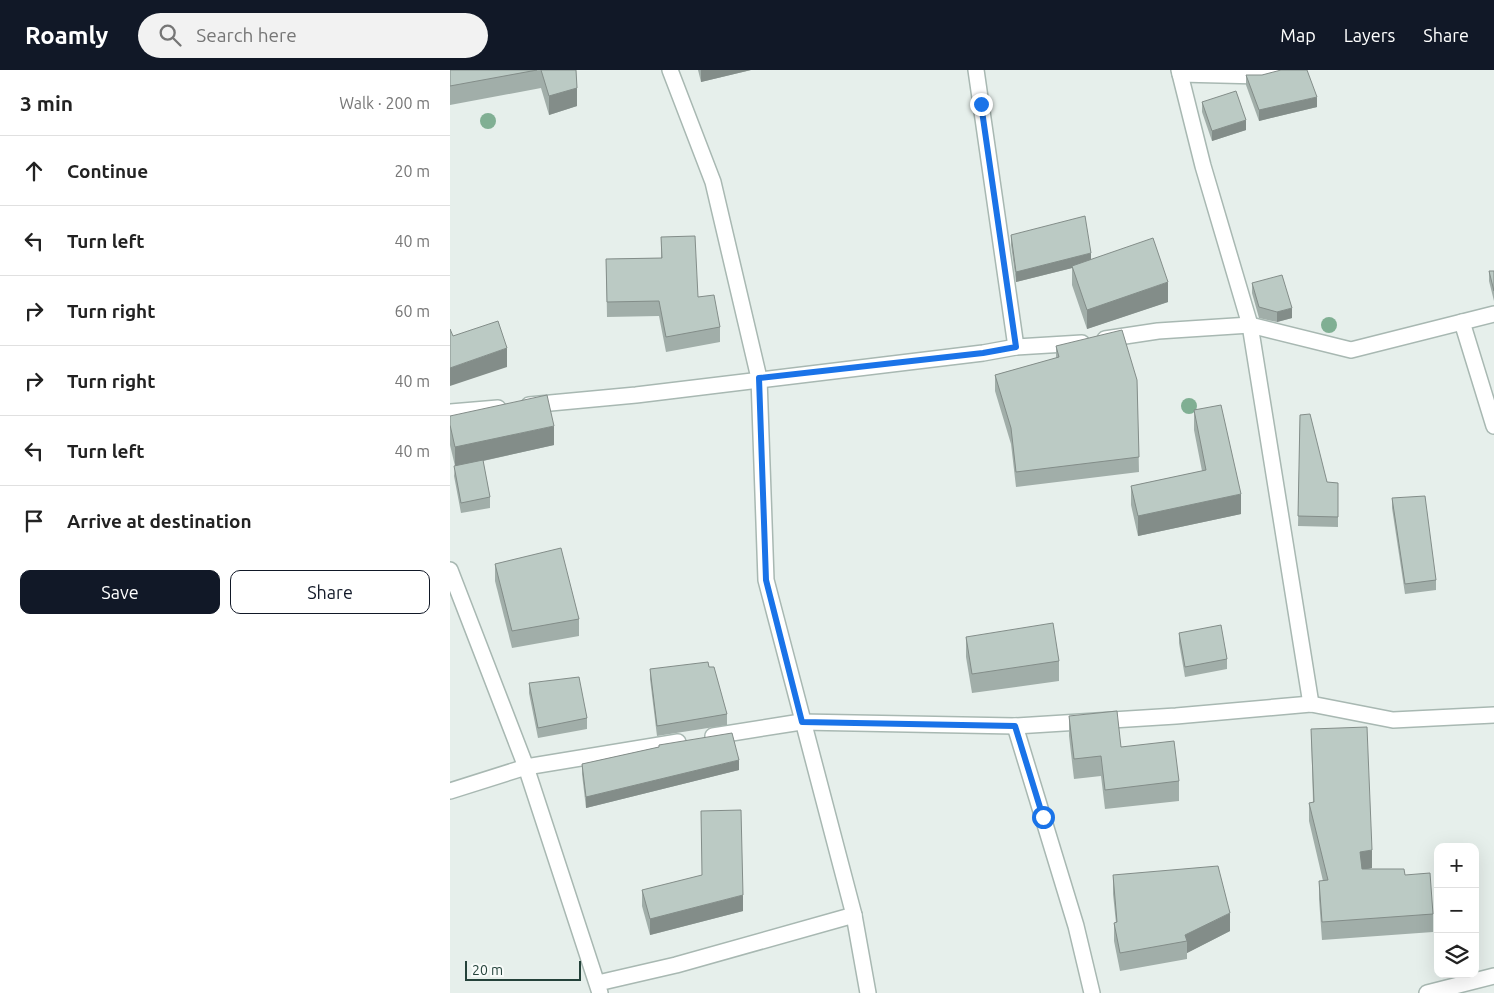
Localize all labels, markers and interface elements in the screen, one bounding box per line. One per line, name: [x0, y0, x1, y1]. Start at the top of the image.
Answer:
search box: [138, 13, 488, 58]
icon: search: [156, 21, 184, 49]
text: Roamly: [25, 22, 108, 49]
text: Search here: [196, 24, 297, 46]
text: Map: [1280, 25, 1316, 45]
text: Layers: [1344, 25, 1395, 45]
text: Share: [1423, 25, 1469, 45]
text: 3 min: [20, 91, 73, 115]
route end: [970, 93, 993, 116]
text: Walk · 200 m: [339, 94, 430, 112]
icon: ahead: [20, 157, 48, 185]
text: Continue: [67, 160, 148, 182]
text: 20 m: [394, 162, 430, 180]
icon: left: [20, 227, 48, 255]
text: Turn left: [67, 230, 145, 252]
text: 40 m: [394, 232, 430, 250]
icon: right: [20, 297, 48, 325]
text: Turn right: [67, 300, 155, 322]
text: 60 m: [394, 302, 430, 320]
icon: right: [20, 367, 48, 395]
text: Turn right: [67, 370, 155, 392]
text: 40 m: [394, 372, 430, 390]
icon: left: [20, 437, 48, 465]
text: Turn left: [67, 440, 145, 462]
text: 40 m: [394, 442, 430, 460]
icon: arrive: [20, 507, 48, 535]
text: Arrive at destination: [67, 510, 252, 532]
button: Save: [20, 570, 220, 614]
button: Share: [230, 570, 430, 614]
route start: [1032, 806, 1055, 829]
map controls: [1434, 843, 1479, 978]
button: +: [1434, 843, 1479, 888]
button: −: [1434, 888, 1479, 933]
button: layers: [1434, 933, 1479, 978]
scale bar: [465, 958, 581, 981]
text: 20 m: [472, 962, 503, 978]

